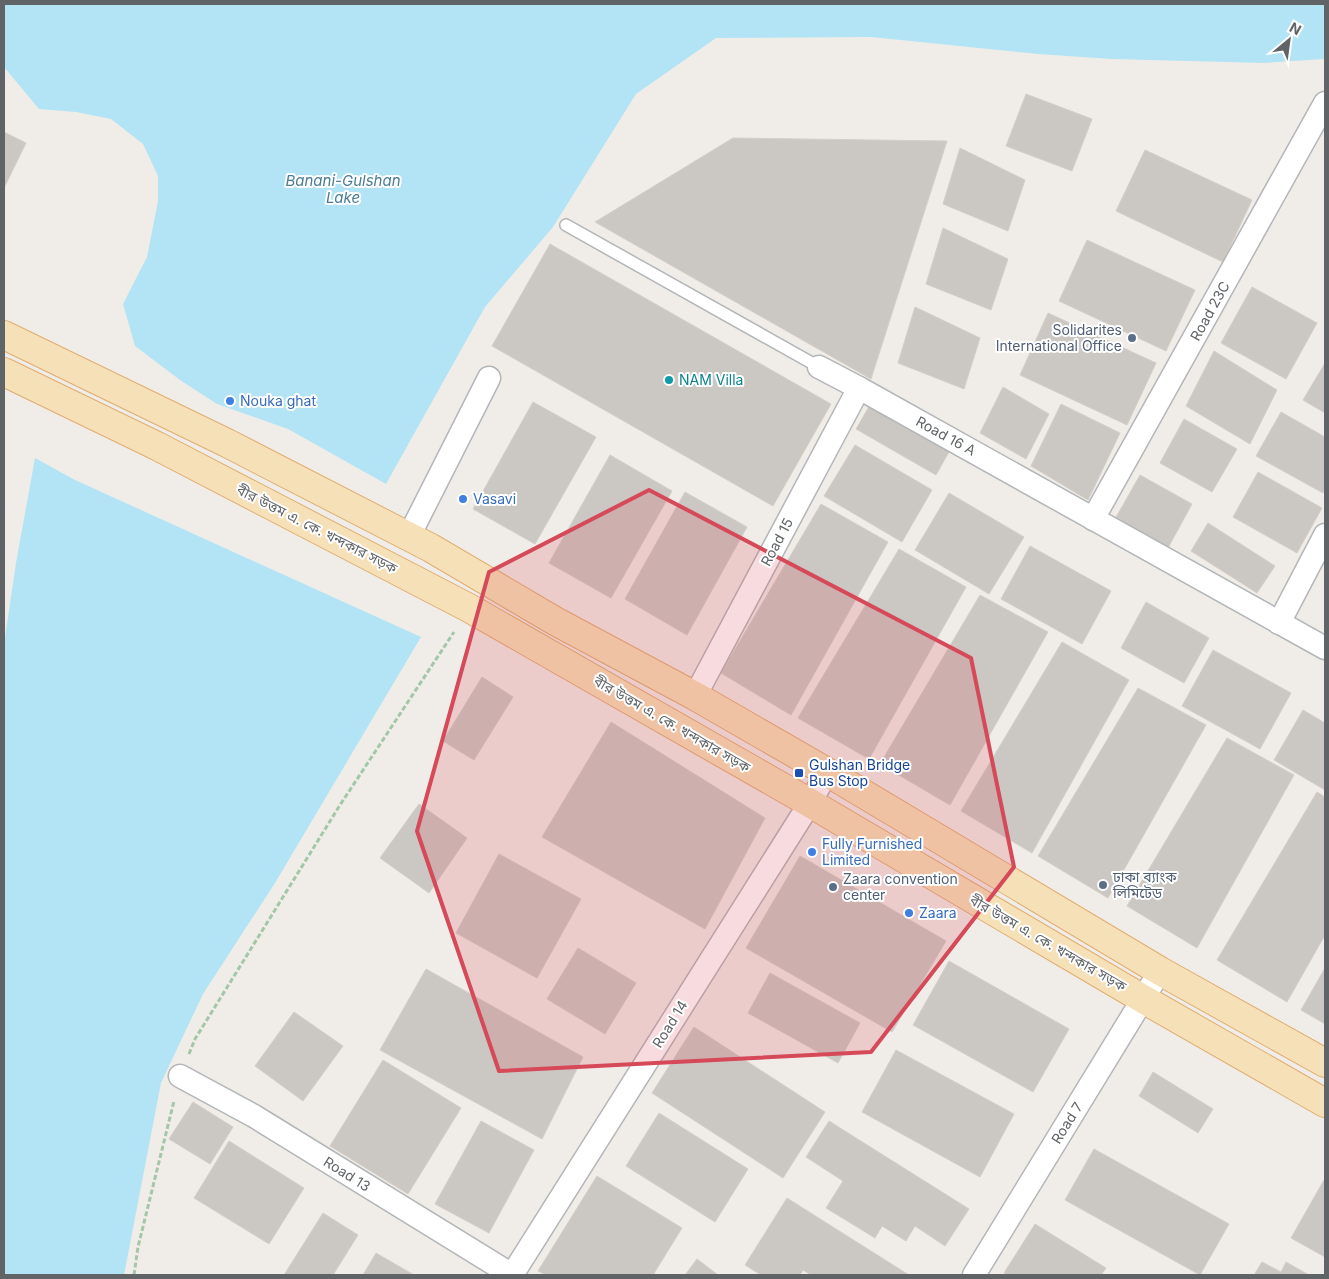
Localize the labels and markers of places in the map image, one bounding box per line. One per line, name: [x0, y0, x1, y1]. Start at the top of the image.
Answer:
place label: Solidarites International Office: [996, 321, 1122, 354]
marker: Solidarites International Office: [1126, 332, 1138, 344]
place label: NAM Villa: [679, 371, 743, 388]
marker: NAM Villa: [663, 374, 675, 386]
place label: Nouka ghat: [240, 392, 316, 409]
marker: Nouka ghat: [224, 395, 236, 407]
place label: Vasavi: [473, 490, 516, 507]
marker: Vasavi: [457, 493, 469, 505]
place label: Gulshan Bridge Bus Stop: [809, 756, 910, 789]
marker: Gulshan Bridge Bus Stop: [793, 767, 805, 779]
place label: Fully Furnished Limited: [822, 835, 922, 868]
marker: Fully Furnished Limited: [806, 846, 818, 858]
place label: ঢাকা ব্যাংক লিমিটেড: [1112, 868, 1177, 901]
place label: Zaara convention center: [843, 870, 958, 903]
marker: ঢাকা ব্যাংক লিমিটেড: [1097, 879, 1109, 891]
marker: Zaara convention center: [827, 881, 839, 893]
place label: Zaara: [919, 904, 957, 921]
marker: Zaara: [903, 907, 915, 919]

